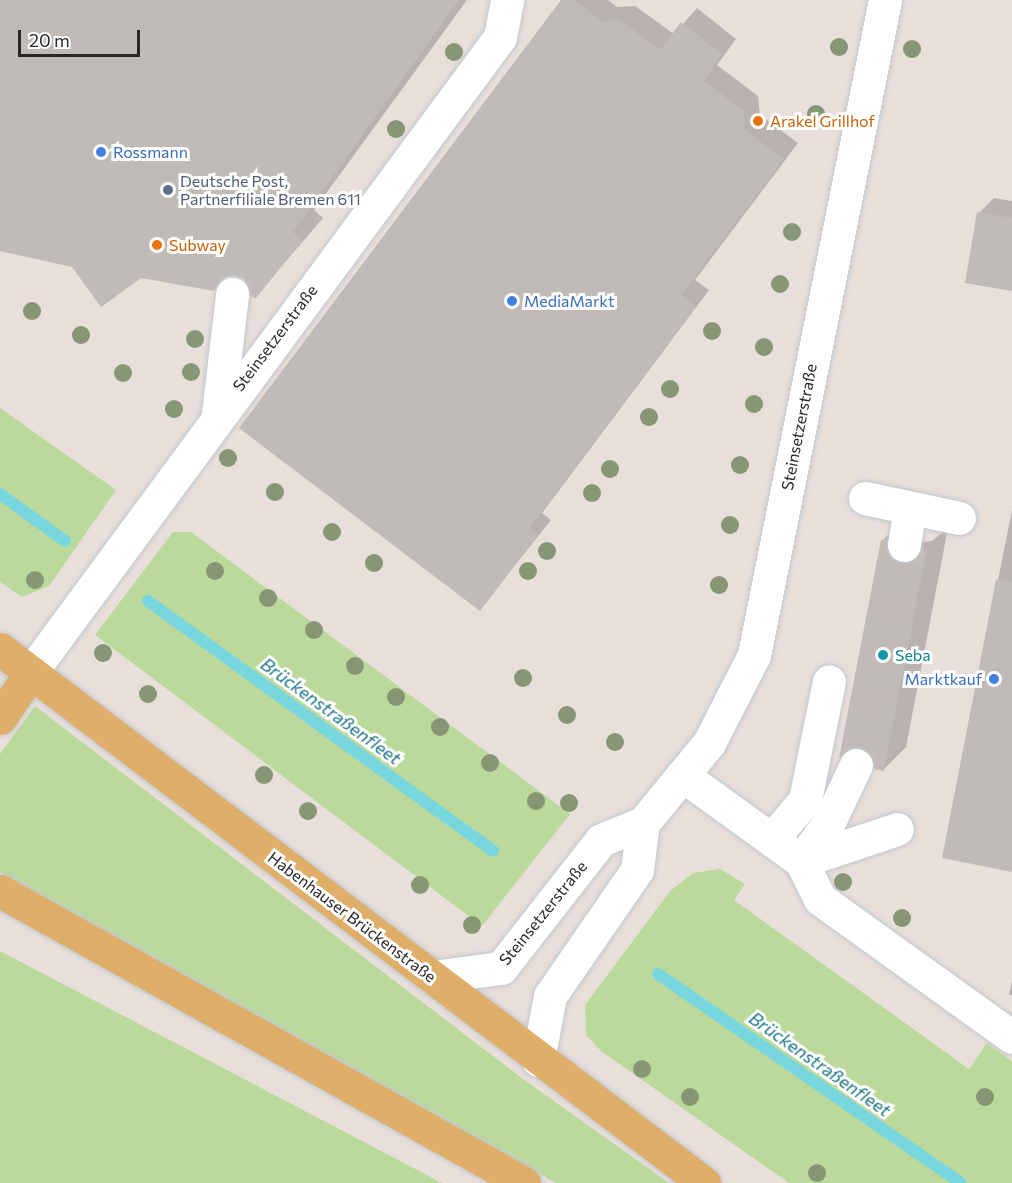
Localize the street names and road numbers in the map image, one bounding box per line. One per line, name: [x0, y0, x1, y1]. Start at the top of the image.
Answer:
street label: Steinsetzerstraße: [229, 281, 321, 395]
street label: Steinsetzerstraße: [777, 362, 821, 492]
street label: Habenhauser Brückenstraße: [264, 848, 440, 986]
street label: Steinsetzerstraße: [495, 857, 591, 969]

